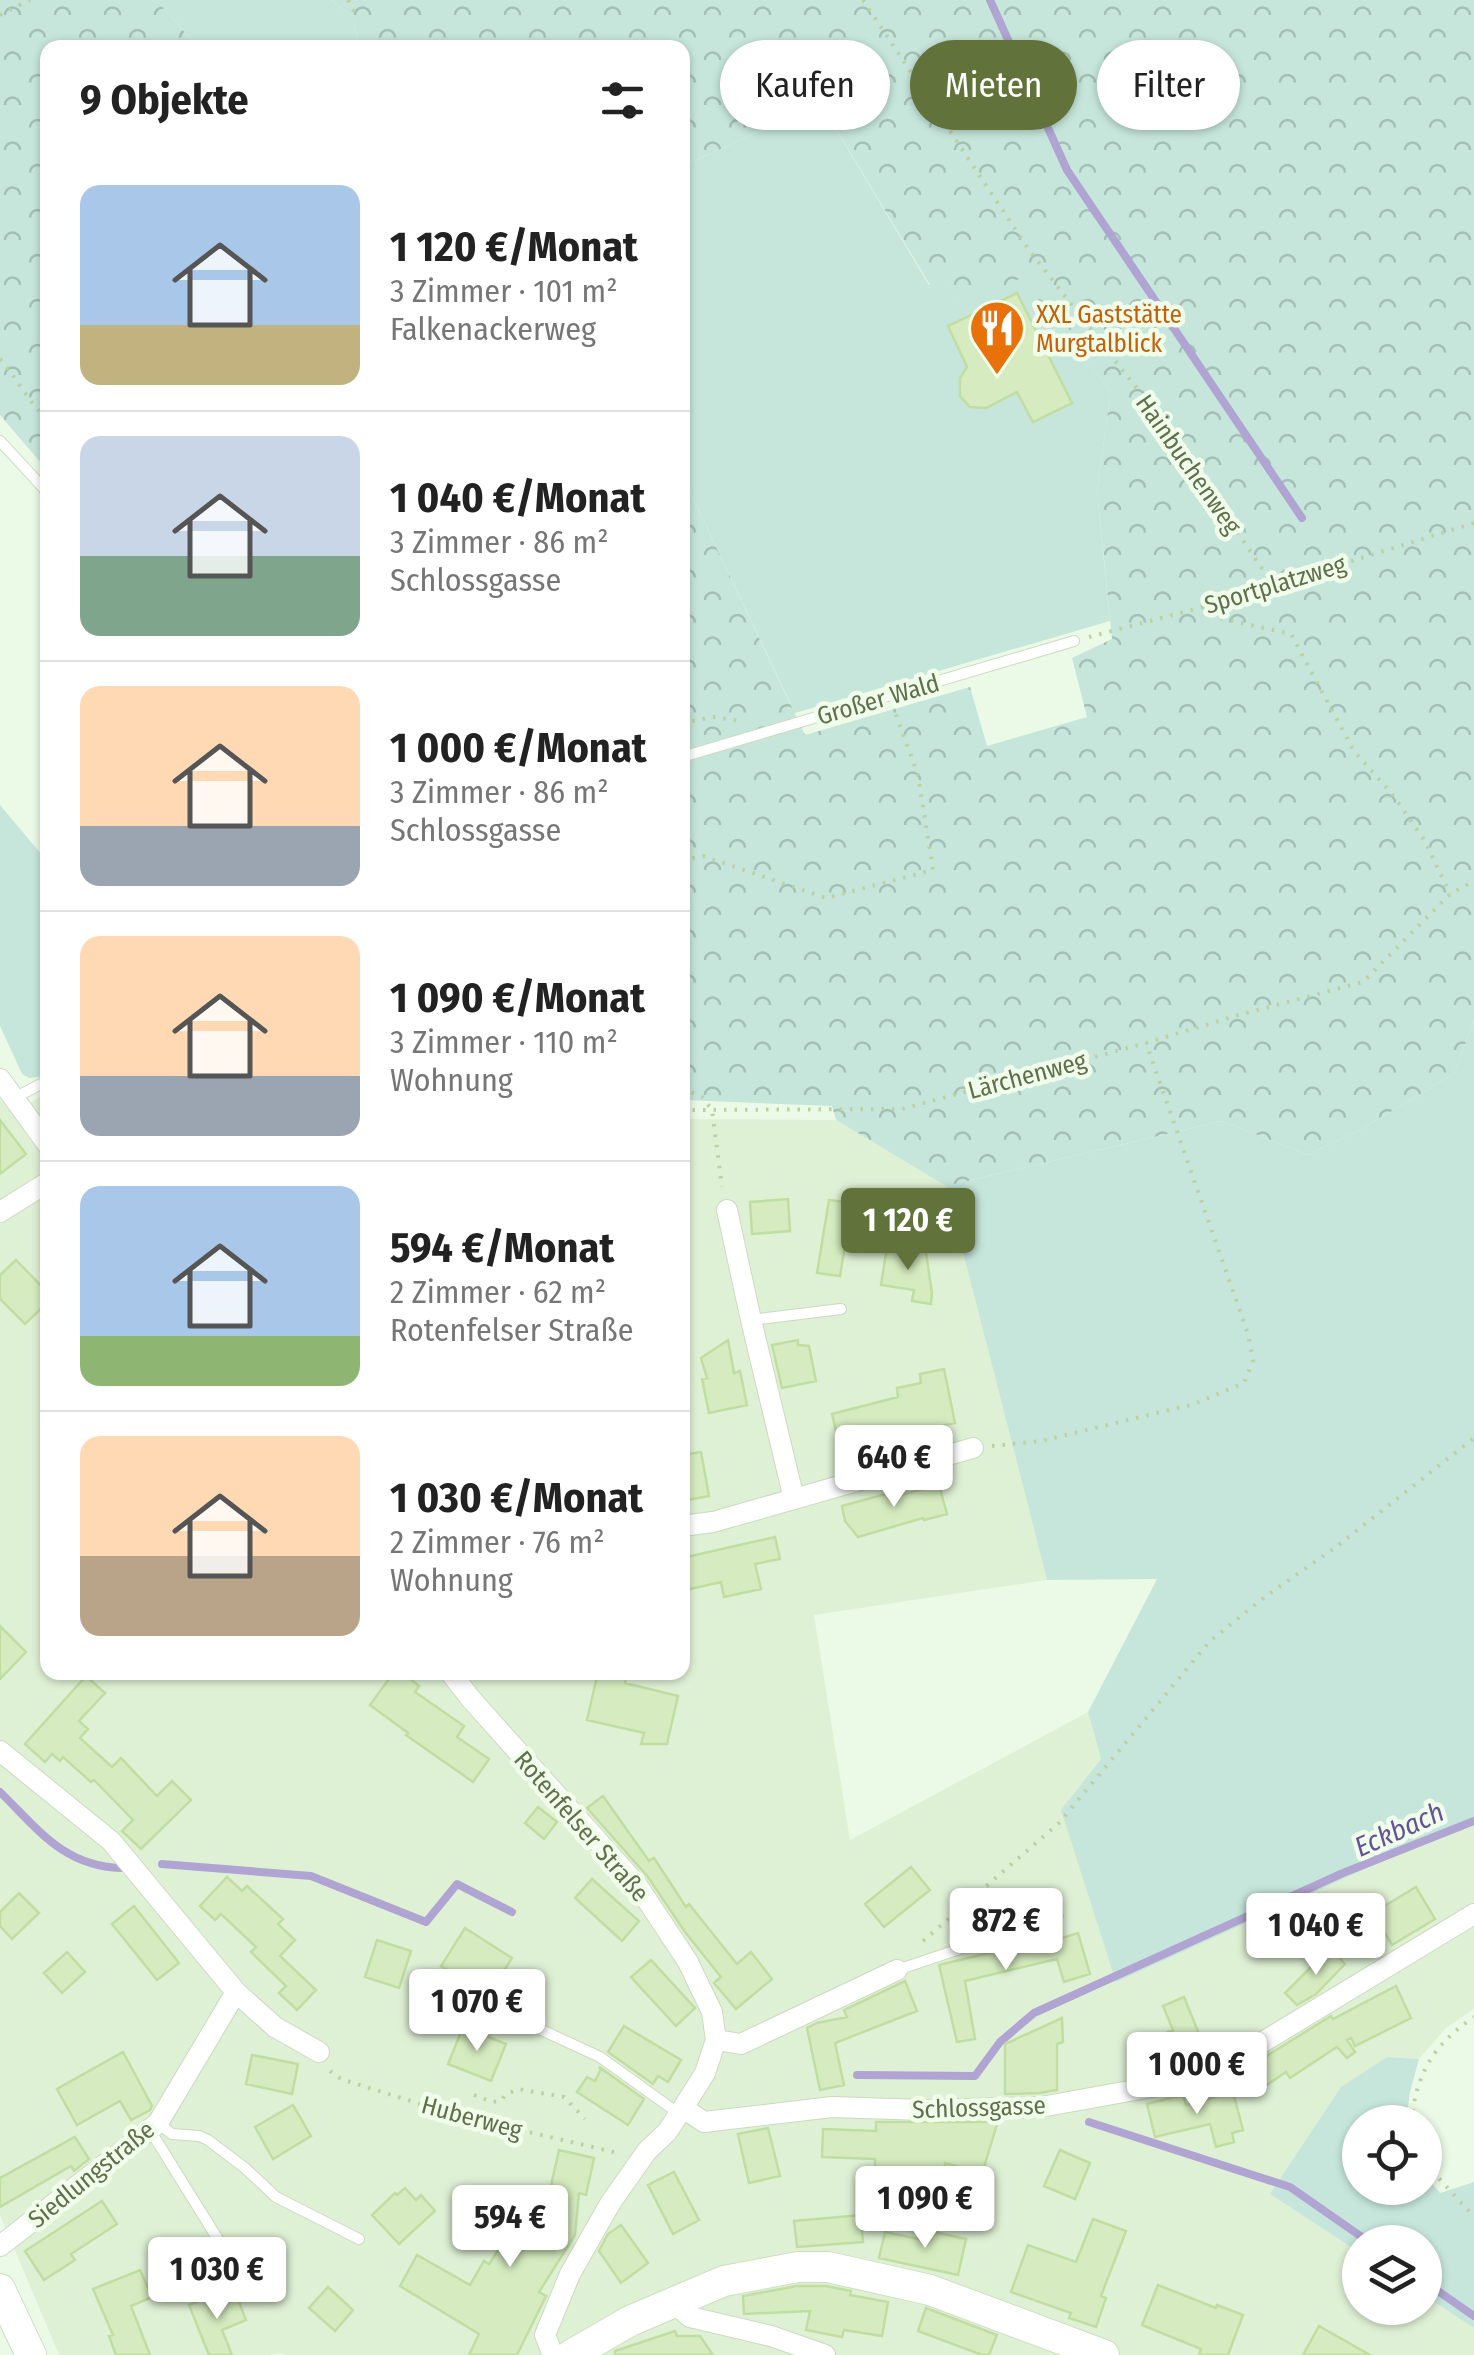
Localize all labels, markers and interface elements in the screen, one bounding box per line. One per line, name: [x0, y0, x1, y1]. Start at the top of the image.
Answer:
chip: Kaufen: [720, 40, 890, 130]
chip: Mieten: [910, 40, 1077, 130]
chip: Filter: [1097, 40, 1240, 130]
icon: filters: [595, 73, 650, 128]
text: 9 Objekte: [80, 75, 249, 125]
text: 1 120 €/Monat: [390, 222, 638, 272]
icon: home: [160, 225, 280, 345]
text: 3 Zimmer · 101 m²: [390, 272, 618, 310]
restaurant icon: XXL Gaststätte Murgtalblick: [967, 298, 1027, 377]
place label: XXL Gaststätte Murgtalblick: [1036, 300, 1182, 359]
text: Falkenackerweg: [390, 310, 596, 348]
street label: Hainbuchenweg: [1129, 389, 1247, 540]
text: 1 040 €/Monat: [390, 473, 645, 523]
icon: home: [160, 476, 280, 596]
text: 3 Zimmer · 86 m²: [390, 523, 609, 561]
street label: Sportplatzweg: [1201, 549, 1350, 621]
text: Schlossgasse: [390, 561, 561, 599]
street label: Großer Wald: [814, 668, 943, 732]
text: 1 000 €/Monat: [390, 723, 647, 773]
icon: home: [160, 726, 280, 846]
text: 3 Zimmer · 86 m²: [390, 773, 609, 811]
text: Schlossgasse: [390, 811, 561, 849]
text: 1 090 €/Monat: [390, 973, 645, 1023]
icon: home: [160, 976, 280, 1096]
text: 3 Zimmer · 110 m²: [390, 1023, 618, 1061]
street label: Lärchenweg: [965, 1046, 1090, 1106]
text: Wohnung: [390, 1061, 513, 1099]
pin: 1 120 €: [816, 1188, 1000, 1273]
text: 1 120 €: [863, 1201, 953, 1239]
text: 594 €/Monat: [390, 1223, 614, 1273]
icon: home: [160, 1226, 280, 1346]
text: 2 Zimmer · 62 m²: [390, 1273, 606, 1311]
text: Rotenfelser Straße: [390, 1311, 633, 1349]
pin: 640 €: [824, 1425, 964, 1510]
text: 640 €: [857, 1438, 931, 1476]
text: 1 030 €/Monat: [390, 1473, 643, 1523]
icon: home: [160, 1476, 280, 1596]
text: 2 Zimmer · 76 m²: [390, 1523, 604, 1561]
text: Wohnung: [390, 1561, 513, 1599]
street label: Rotenfelser Straße: [508, 1745, 655, 1908]
water label: Eckbach: [1349, 1795, 1449, 1864]
pin: 872 €: [936, 1888, 1076, 1973]
pin: 1 040 €: [1224, 1893, 1408, 1978]
text: 872 €: [972, 1901, 1040, 1939]
text: 1 040 €: [1268, 1906, 1364, 1944]
pin: 1 070 €: [385, 1969, 569, 2054]
text: 1 070 €: [431, 1982, 523, 2020]
pin: 1 000 €: [1105, 2032, 1289, 2117]
text: 1 000 €: [1149, 2045, 1245, 2083]
street label: Huberweg: [418, 2090, 526, 2146]
street label: Schlossgasse: [912, 2091, 1046, 2125]
map controls: [1342, 2105, 1442, 2325]
button: locate: [1342, 2105, 1442, 2205]
street label: Siedlungstraße: [22, 2115, 161, 2235]
pin: 1 090 €: [833, 2166, 1017, 2251]
text: 1 090 €: [877, 2179, 973, 2217]
pin: 594 €: [440, 2185, 580, 2270]
text: 594 €: [474, 2198, 546, 2236]
button: layers: [1342, 2225, 1442, 2325]
pin: 1 030 €: [125, 2237, 309, 2322]
text: 1 030 €: [170, 2250, 264, 2288]

